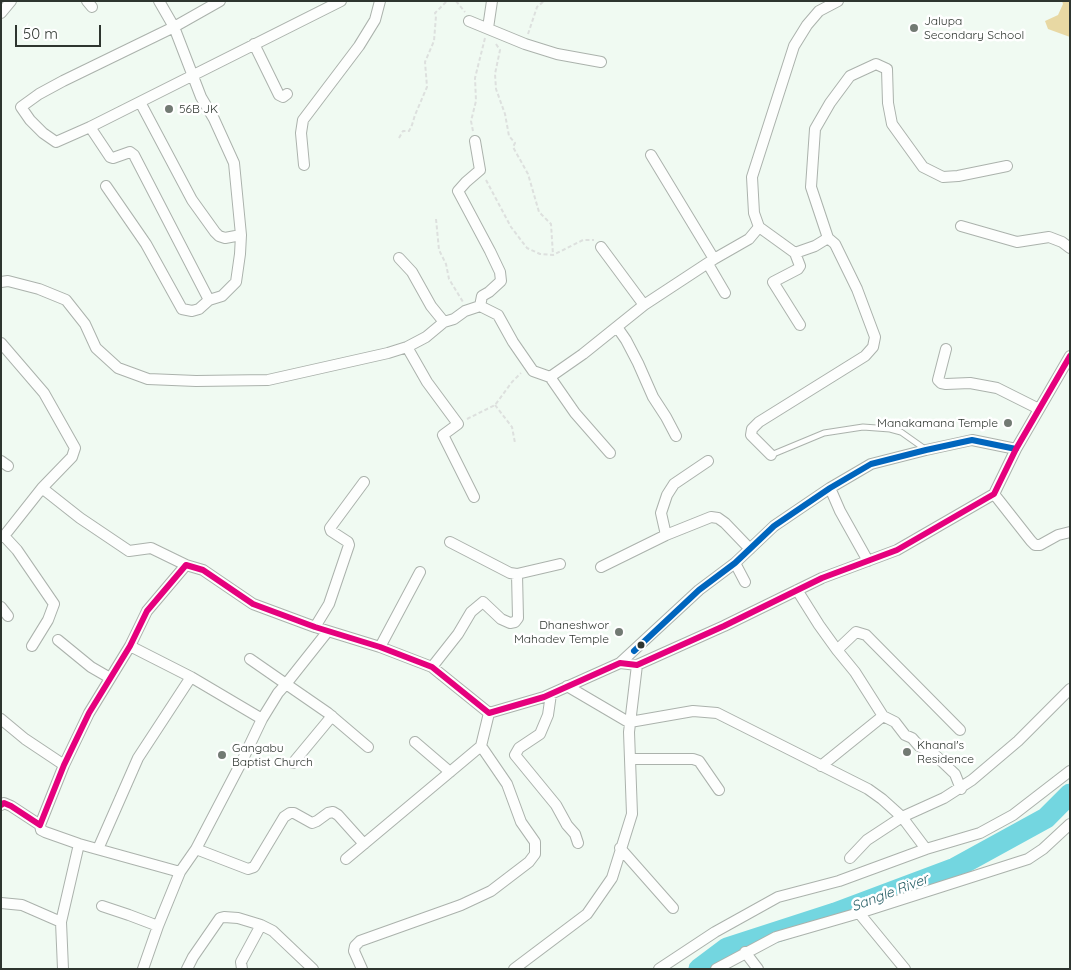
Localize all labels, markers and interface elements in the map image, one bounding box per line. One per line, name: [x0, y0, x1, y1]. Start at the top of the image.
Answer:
place label: Jalupa Secondary School: [924, 14, 1024, 42]
scale bar: [18, 15, 104, 47]
marker: Jalupa Secondary School: [908, 22, 920, 34]
text: 50 m: [23, 24, 58, 43]
place label: 56B JK: [179, 102, 218, 116]
marker: 56B JK: [163, 103, 175, 115]
place label: Manakamana Temple: [877, 416, 998, 430]
marker: Manakamana Temple: [1002, 417, 1014, 429]
place label: Dhaneshwor Mahadev Temple: [514, 618, 609, 646]
marker: Dhaneshwor Mahadev Temple: [613, 626, 625, 638]
unlabelled marker: [636, 640, 646, 650]
place label: Khanal's Residence: [917, 738, 974, 766]
place label: Gangabu Baptist Church: [232, 741, 313, 769]
marker: Khanal's Residence: [901, 746, 913, 758]
marker: Gangabu Baptist Church: [216, 749, 228, 761]
water label: Sangle River: [849, 871, 931, 915]

